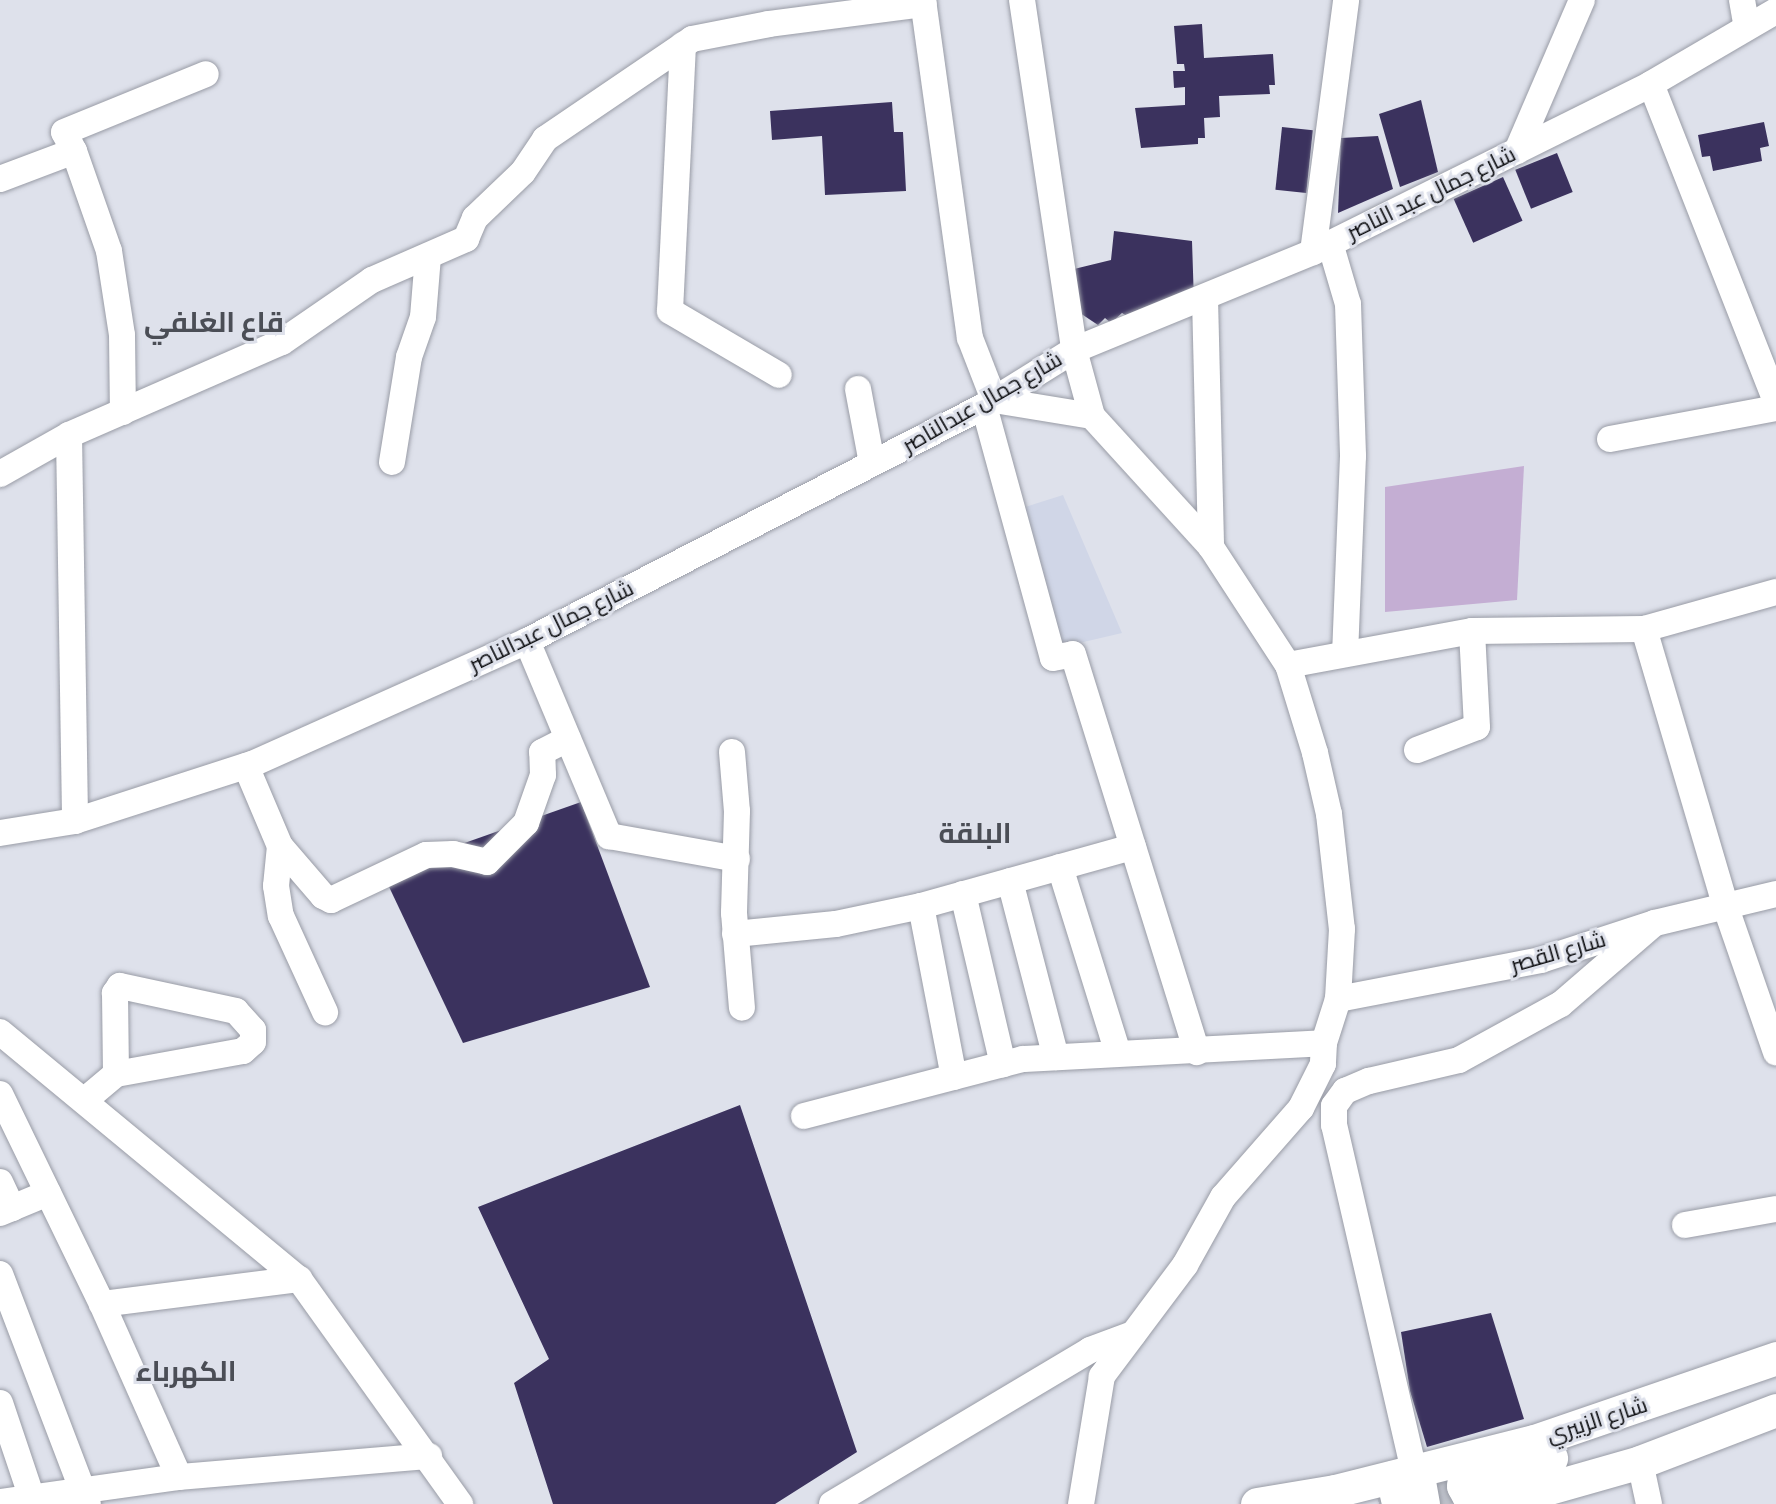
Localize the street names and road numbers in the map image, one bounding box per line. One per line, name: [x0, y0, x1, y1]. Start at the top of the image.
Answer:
street label: شارع جمال عبد الناصر: [1342, 141, 1520, 245]
street label: شارع جمال عبدالناصر: [897, 346, 1067, 458]
street label: شارع جمال عبدالناصر: [464, 575, 638, 677]
street label: شارع القصر: [1507, 926, 1609, 978]
street label: شارع الزبيري: [1543, 1391, 1651, 1449]

